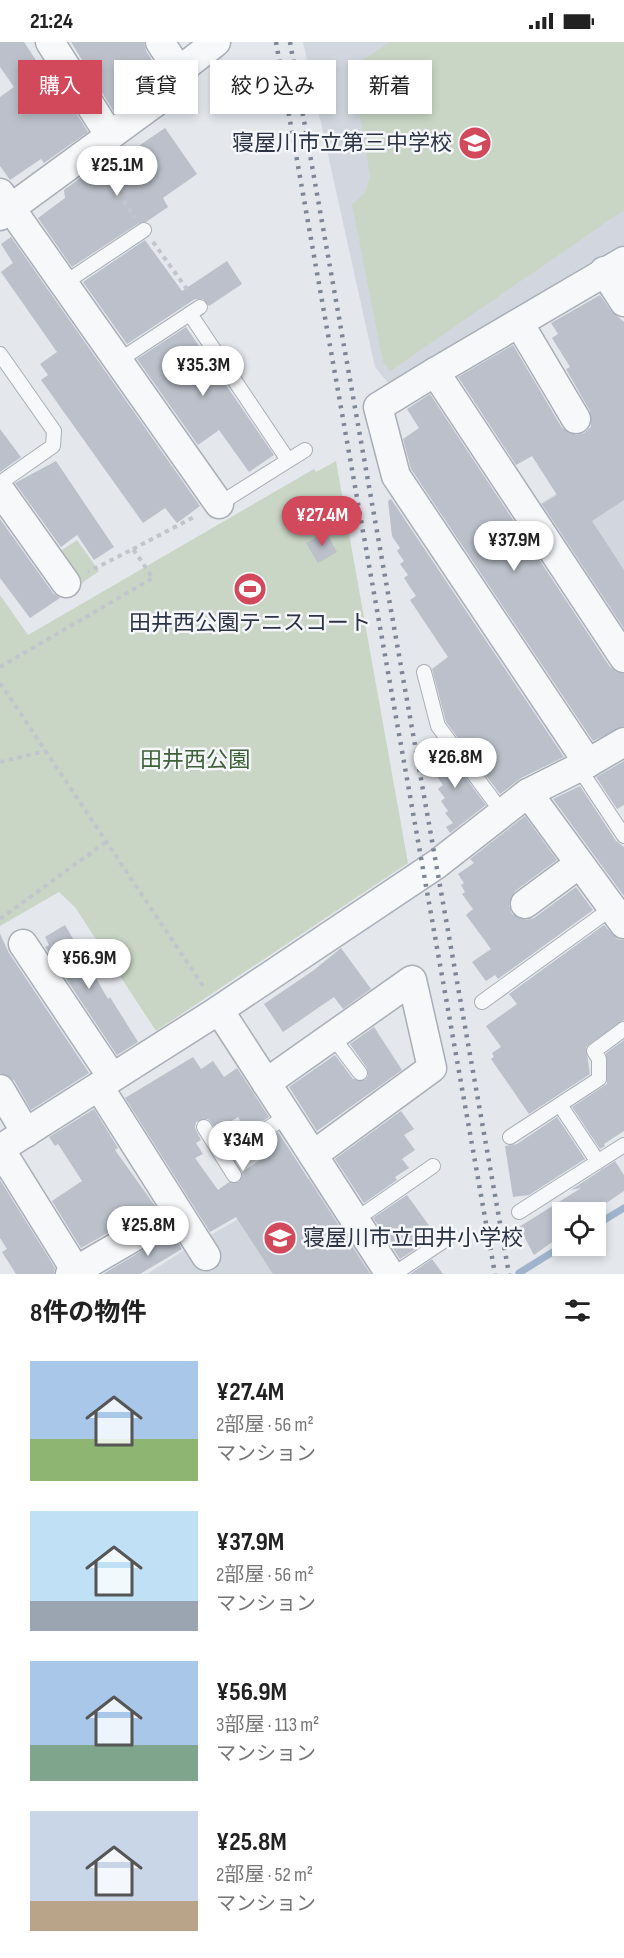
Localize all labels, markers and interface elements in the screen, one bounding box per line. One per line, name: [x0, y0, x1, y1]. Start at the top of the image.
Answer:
text: 21:24: [30, 8, 73, 35]
chip: 購入: [18, 60, 102, 114]
chip: 賃貸: [114, 60, 198, 114]
chip: 絞り込み: [210, 60, 336, 114]
chip: 新着: [348, 60, 432, 114]
school or university icon: 寝屋川市立第三中学校: [457, 125, 493, 161]
place label: 寝屋川市立第三中学校: [232, 130, 452, 157]
pin: ¥25.1M: [68, 146, 166, 197]
text: ¥25.1M: [91, 153, 143, 177]
pin: ¥35.3M: [154, 346, 252, 397]
text: ¥35.3M: [176, 353, 230, 377]
pin: ¥27.4M: [273, 496, 371, 547]
text: ¥27.4M: [296, 503, 348, 527]
pin: ¥37.9M: [465, 521, 563, 572]
text: ¥37.9M: [488, 528, 540, 552]
sports icon: 田井西公園テニスコート: [232, 571, 268, 607]
place label: 田井西公園テニスコート: [129, 610, 371, 637]
pin: ¥26.8M: [406, 738, 504, 789]
text: ¥26.8M: [428, 745, 482, 769]
park label: 田井西公園: [140, 747, 250, 774]
pin: ¥56.9M: [40, 939, 138, 990]
text: ¥56.9M: [62, 946, 116, 970]
pin: ¥34M: [207, 1121, 279, 1172]
text: ¥34M: [222, 1128, 264, 1152]
map controls: [552, 1202, 606, 1256]
button: locate: [552, 1202, 606, 1256]
pin: ¥25.8M: [99, 1206, 197, 1257]
text: ¥25.8M: [121, 1213, 175, 1237]
school or university icon: 寝屋川市立田井小学校: [262, 1220, 298, 1256]
place label: 寝屋川市立田井小学校: [303, 1225, 523, 1252]
icon: filters: [561, 1294, 594, 1327]
text: 8件の物件: [30, 1298, 146, 1329]
text: ¥27.4M: [216, 1377, 284, 1408]
icon: home: [78, 1385, 150, 1457]
text: 2部屋 · 56 m²: [216, 1413, 314, 1437]
text: マンション: [216, 1442, 316, 1466]
text: ¥37.9M: [216, 1527, 284, 1558]
icon: home: [78, 1535, 150, 1607]
text: 2部屋 · 56 m²: [216, 1563, 314, 1587]
text: マンション: [216, 1592, 316, 1616]
text: ¥56.9M: [216, 1677, 287, 1708]
icon: home: [78, 1685, 150, 1757]
text: 3部屋 · 113 m²: [216, 1713, 319, 1737]
text: マンション: [216, 1742, 316, 1766]
text: ¥25.8M: [216, 1827, 287, 1858]
icon: home: [78, 1835, 150, 1907]
text: 2部屋 · 52 m²: [216, 1863, 313, 1887]
text: マンション: [216, 1892, 316, 1916]

